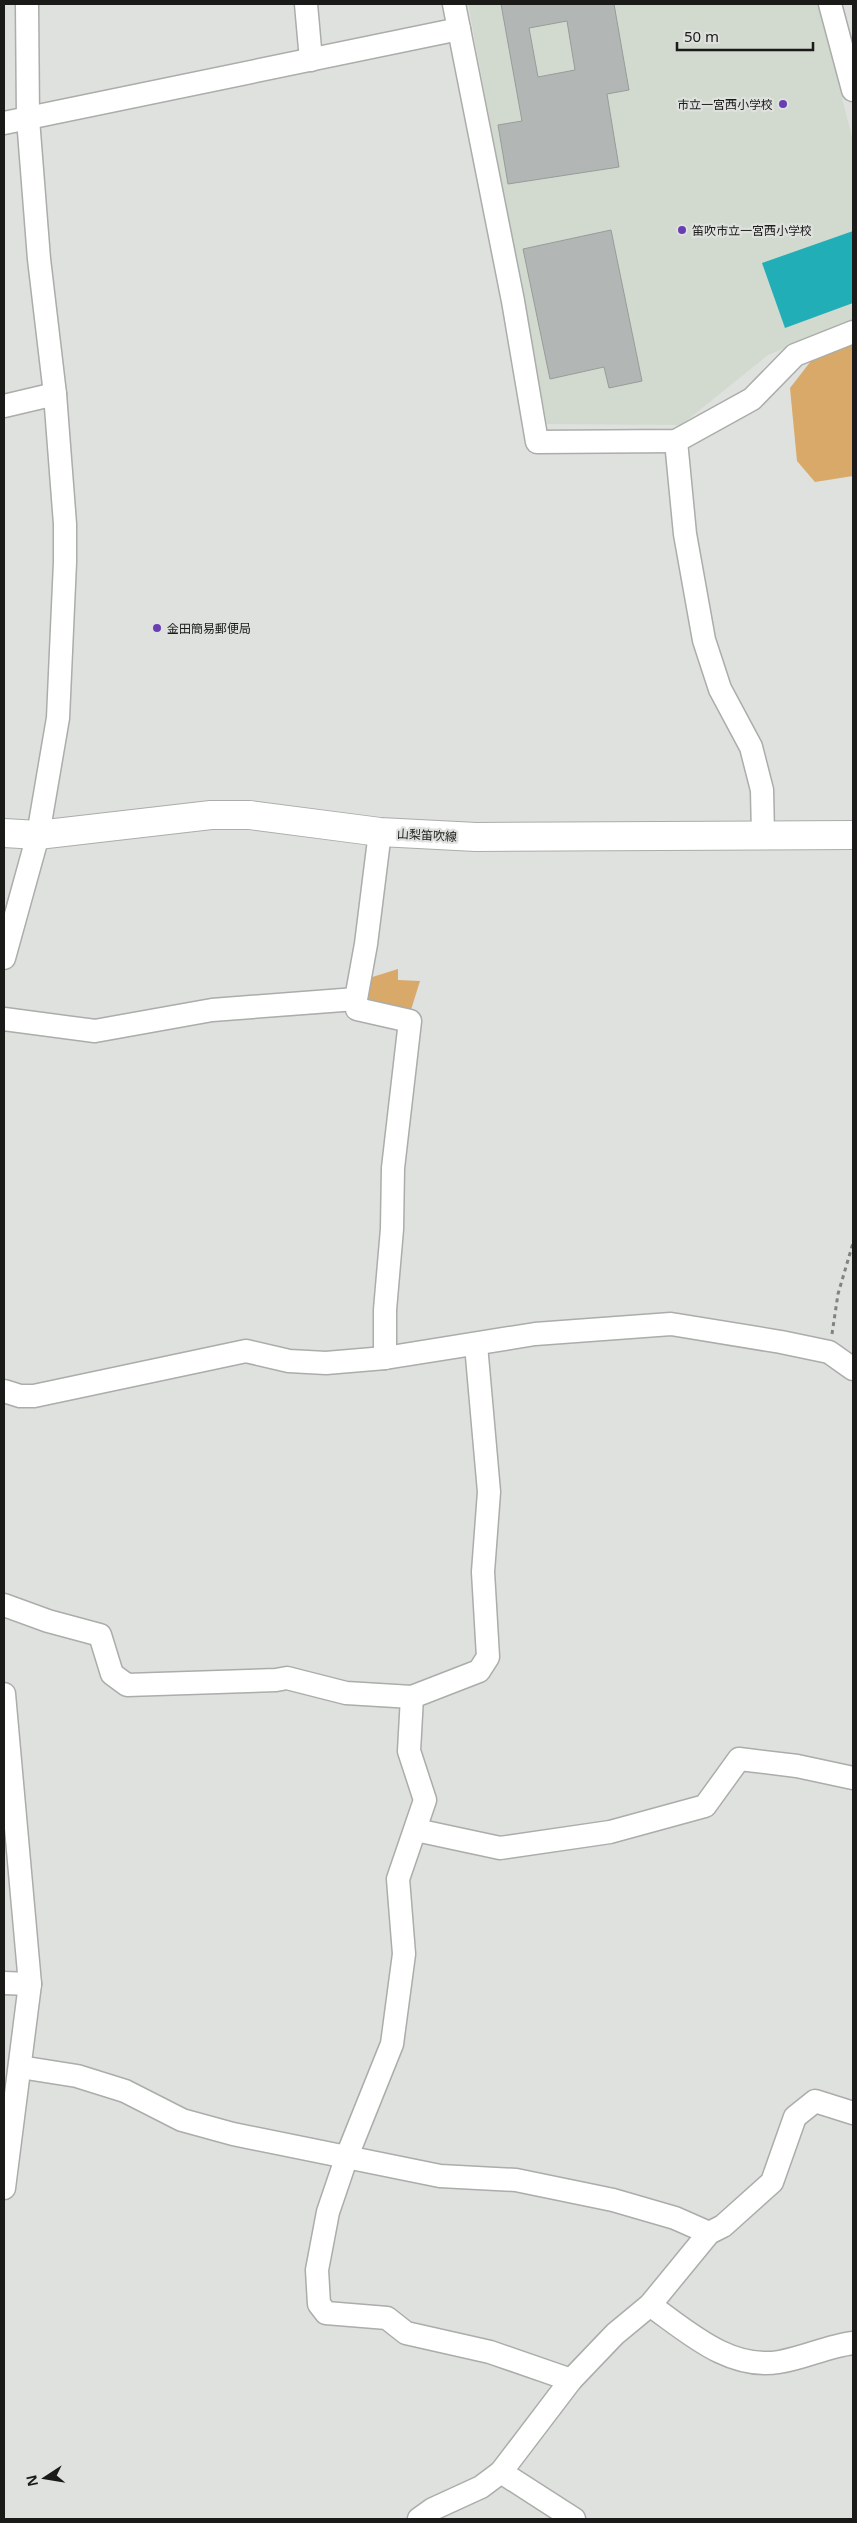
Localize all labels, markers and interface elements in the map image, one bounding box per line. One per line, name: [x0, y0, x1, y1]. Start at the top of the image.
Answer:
scale bar: [677, 20, 813, 52]
text: 50 m: [684, 26, 719, 46]
place label: 市立一宮西小学校: [677, 96, 773, 113]
marker: 市立一宮西小学校: [777, 98, 789, 110]
place label: 笛吹市立一宮西小学校: [692, 222, 812, 239]
marker: 笛吹市立一宮西小学校: [676, 224, 688, 236]
place label: 金田簡易郵便局: [167, 620, 251, 637]
marker: 金田簡易郵便局: [151, 622, 163, 634]
street label: 山梨笛吹線: [397, 825, 457, 845]
north arrow: [20, 2453, 70, 2503]
text: N: [21, 2473, 42, 2488]

